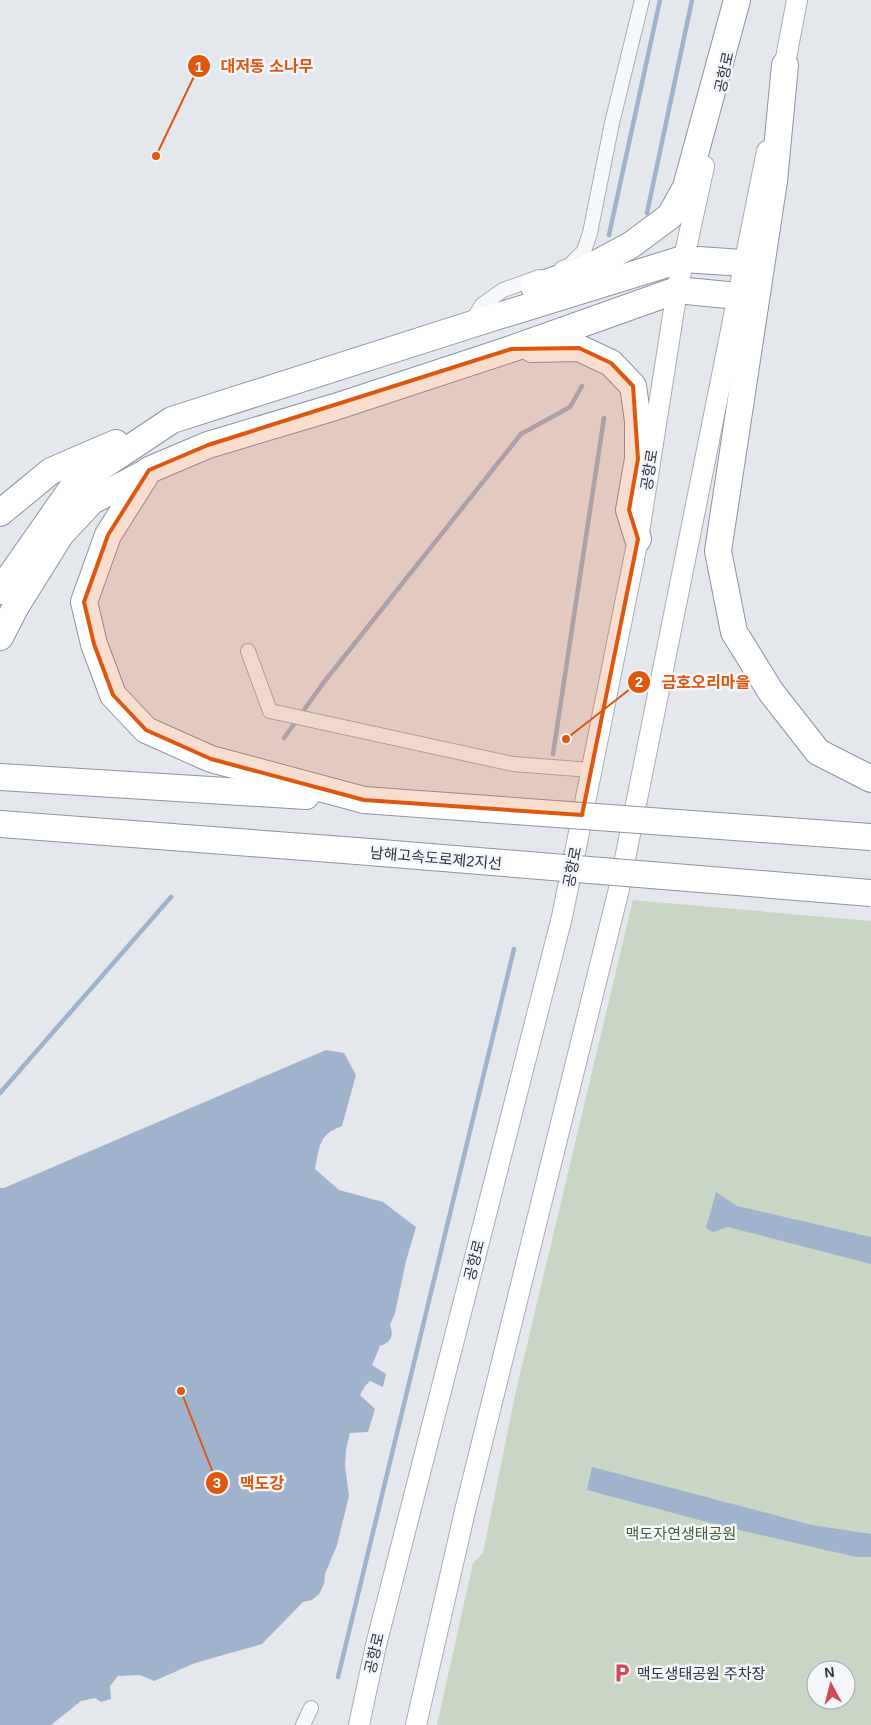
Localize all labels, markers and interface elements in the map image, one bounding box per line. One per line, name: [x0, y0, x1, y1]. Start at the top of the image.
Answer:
street label: 공항로: [711, 50, 737, 94]
callout: 대저동 소나무: [186, 51, 324, 82]
text: 1: [195, 58, 203, 75]
text: 대저동 소나무: [221, 58, 313, 75]
street label: 공항로: [637, 448, 661, 492]
callout: 금호오리마을: [626, 667, 760, 698]
text: 2: [635, 673, 643, 690]
text: 금호오리마을: [662, 674, 750, 691]
street label: 남해고속도로제2지선: [369, 844, 503, 872]
street label: 공항로: [560, 845, 584, 889]
street label: 공항로: [461, 1238, 487, 1282]
callout: 맥도강: [205, 1468, 294, 1499]
text: 3: [213, 1474, 221, 1491]
text: 맥도강: [240, 1475, 284, 1492]
park label: 맥도자연생태공원: [626, 1525, 736, 1542]
street label: 공항로: [361, 1631, 387, 1675]
north arrow: [806, 1660, 856, 1710]
parking icon: 맥도생태공원 주차장: [611, 1662, 633, 1684]
text: N: [823, 1664, 835, 1681]
place label: 맥도생태공원 주차장: [637, 1665, 766, 1682]

